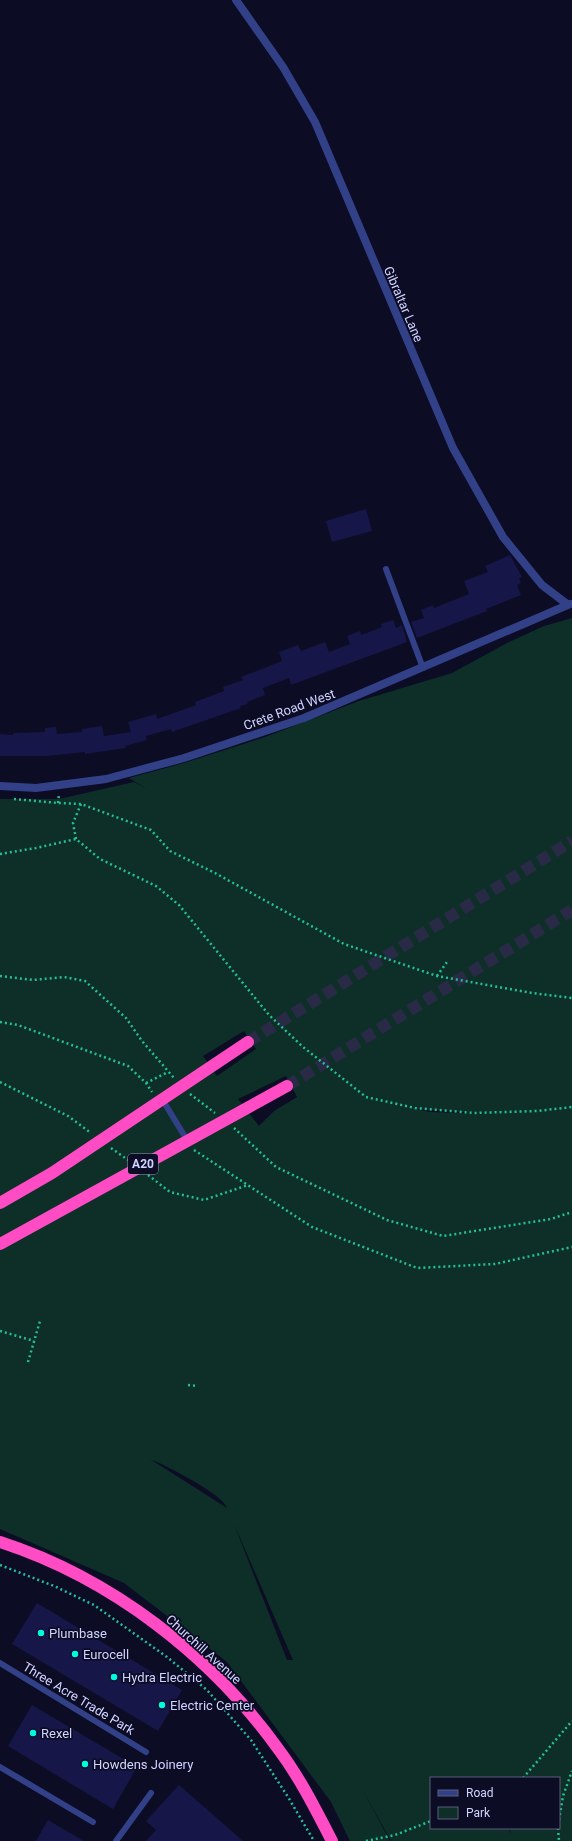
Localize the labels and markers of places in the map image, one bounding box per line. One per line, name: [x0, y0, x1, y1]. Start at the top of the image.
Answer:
place label: Plumbase: [49, 1626, 107, 1641]
marker: Plumbase: [36, 1628, 46, 1638]
place label: Eurocell: [83, 1647, 129, 1662]
marker: Eurocell: [70, 1649, 80, 1659]
place label: Hydra Electric: [122, 1670, 202, 1685]
marker: Hydra Electric: [109, 1672, 119, 1682]
place label: Electric Center: [170, 1698, 255, 1713]
marker: Electric Center: [157, 1700, 167, 1710]
place label: Rexel: [41, 1726, 72, 1741]
marker: Rexel: [28, 1728, 38, 1738]
place label: Howdens Joinery: [93, 1757, 193, 1772]
marker: Howdens Joinery: [80, 1759, 90, 1769]

